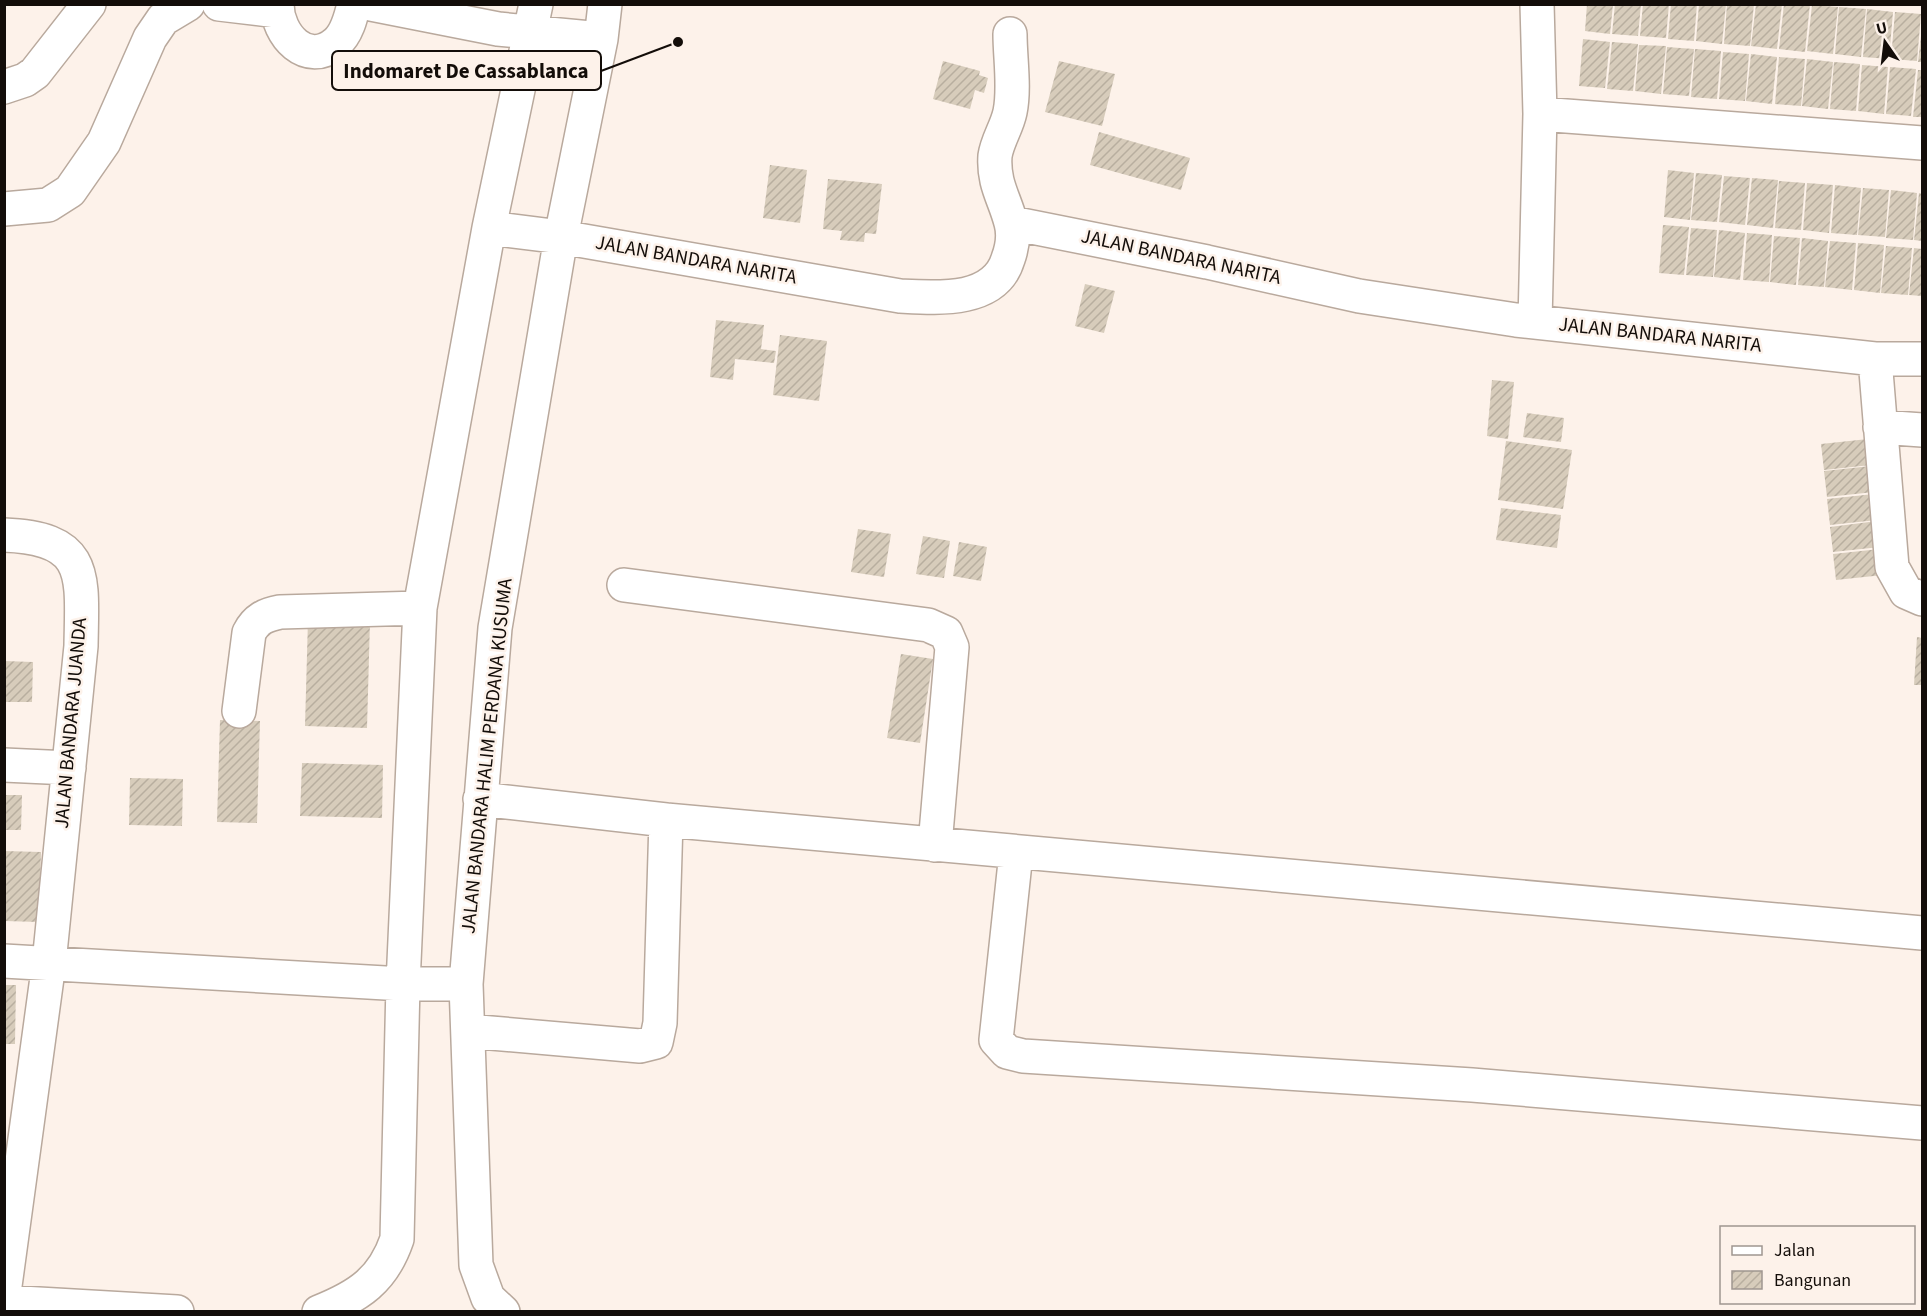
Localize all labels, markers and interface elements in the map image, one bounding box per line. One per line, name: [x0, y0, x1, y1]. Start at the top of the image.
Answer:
north arrow: [1855, 12, 1915, 72]
text: U: [1874, 16, 1889, 40]
callout: Indomaret De Cassablanca: [332, 51, 601, 90]
text: Indomaret De Cassablanca: [343, 56, 589, 86]
street label: JALAN BANDARA NARITA: [1078, 222, 1284, 292]
street label: JALAN BANDARA NARITA: [593, 229, 799, 292]
street label: JALAN BANDARA NARITA: [1557, 310, 1763, 360]
street label: JALAN BANDARA HALIM PERDANA KUSUMA: [454, 577, 520, 935]
street label: JALAN BANDARA JUANDA: [48, 616, 94, 830]
legend: [1720, 1226, 1915, 1304]
text: Jalan: [1774, 1238, 1815, 1263]
text: Bangunan: [1774, 1268, 1851, 1293]

